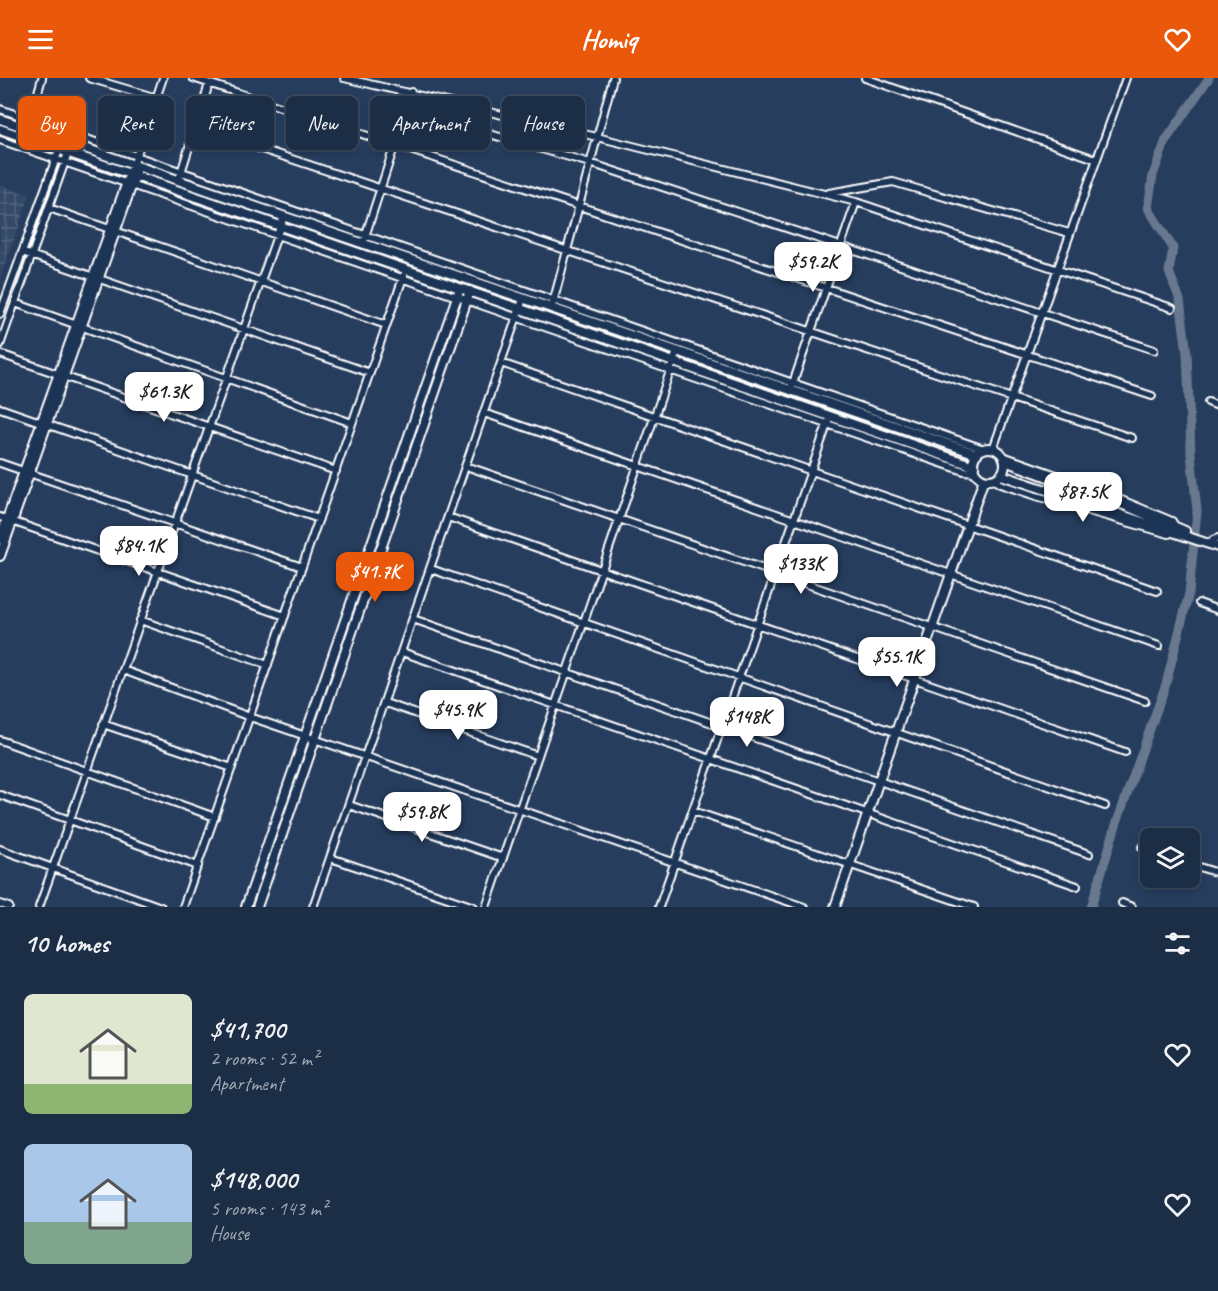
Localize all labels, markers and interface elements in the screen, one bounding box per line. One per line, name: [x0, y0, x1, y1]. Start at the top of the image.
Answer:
text: Homiq: [581, 22, 637, 56]
icon: menu: [24, 23, 57, 56]
icon: heart: [1161, 23, 1194, 56]
chip: Buy: [18, 96, 86, 150]
chip: Rent: [98, 96, 174, 150]
chip: Filters: [186, 96, 274, 150]
chip: New: [286, 96, 358, 150]
chip: Apartment: [370, 96, 490, 150]
chip: House: [502, 96, 585, 150]
pin: $59.2K: [764, 242, 862, 293]
text: $59.2K: [788, 249, 838, 274]
pin: $61.3K: [115, 372, 213, 423]
text: $61.3K: [139, 379, 189, 404]
pin: $87.5K: [1034, 472, 1132, 523]
text: $87.5K: [1058, 479, 1108, 504]
pin: $84.1K: [90, 526, 188, 577]
text: $84.1K: [114, 533, 164, 558]
pin: $133K: [759, 544, 843, 595]
text: $133K: [778, 551, 824, 576]
pin: $41.7K: [326, 552, 424, 603]
text: $41.7K: [350, 559, 400, 584]
pin: $55.1K: [848, 637, 946, 688]
text: $55.1K: [872, 644, 922, 669]
pin: $45.9K: [409, 690, 507, 741]
text: $45.9K: [433, 697, 483, 722]
pin: $148K: [705, 697, 789, 748]
text: $148K: [724, 704, 770, 729]
pin: $59.8K: [373, 792, 471, 843]
text: $59.8K: [397, 799, 447, 824]
map controls: [1140, 828, 1200, 888]
button: layers: [1140, 828, 1200, 888]
text: 10 homes: [24, 927, 109, 960]
icon: filters: [1161, 927, 1194, 960]
text: $41,700: [210, 1013, 285, 1046]
icon: home: [72, 1018, 144, 1090]
icon: heart: [1161, 1038, 1194, 1071]
text: 2 rooms · 52 m²: [210, 1046, 318, 1071]
text: Apartment: [210, 1071, 283, 1096]
text: $148,000: [210, 1163, 297, 1196]
icon: home: [72, 1168, 144, 1240]
icon: heart: [1161, 1188, 1194, 1221]
text: 5 rooms · 143 m²: [210, 1196, 327, 1221]
text: House: [210, 1221, 249, 1246]

